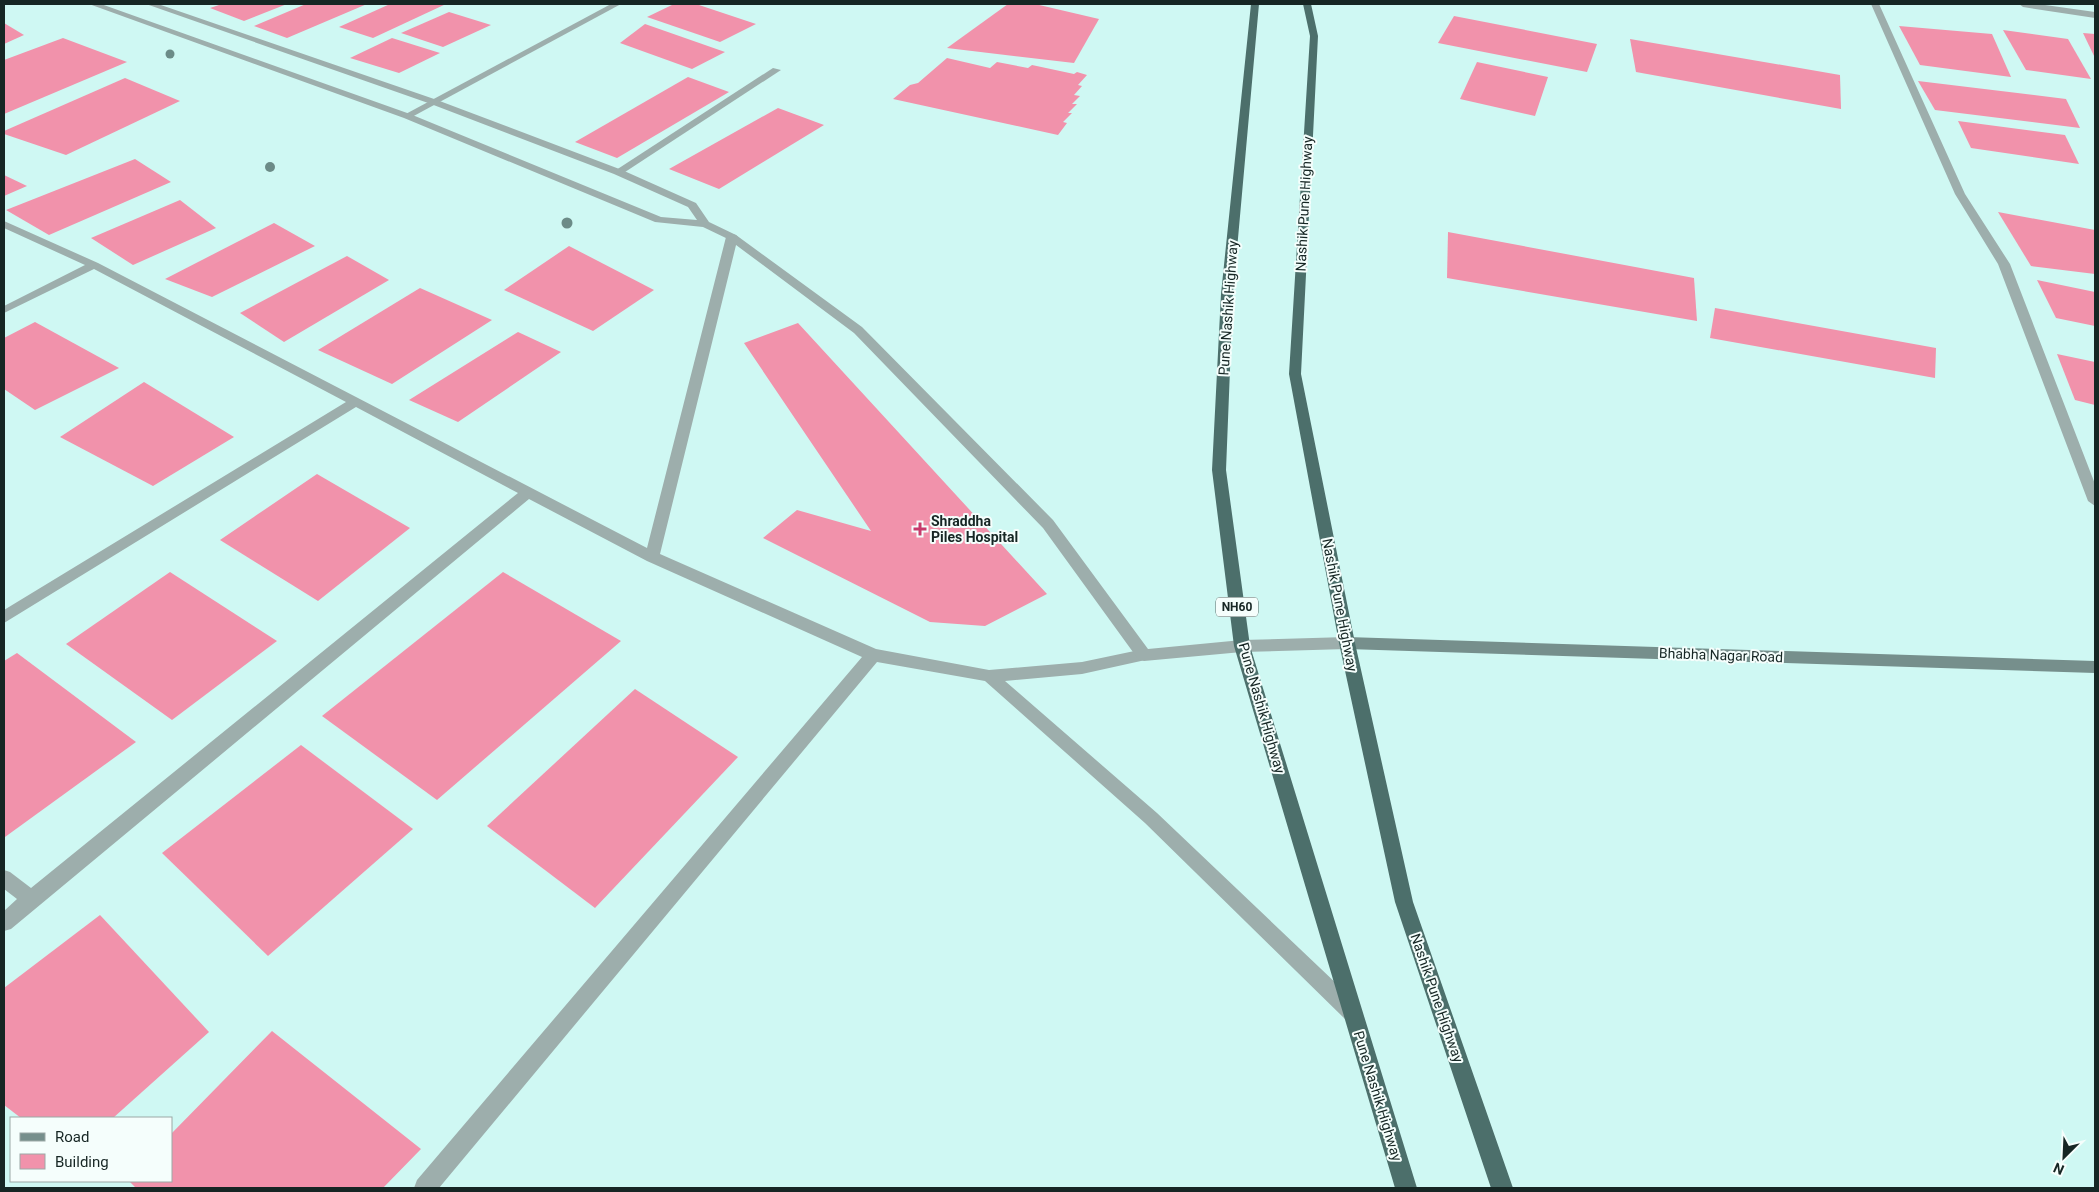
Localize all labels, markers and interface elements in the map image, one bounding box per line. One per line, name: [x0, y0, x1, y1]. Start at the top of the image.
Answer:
street label: Nashik Pune Highway: [1292, 136, 1316, 272]
street label: Pune Nashik Highway: [1215, 240, 1241, 376]
place label: Shraddha Piles Hospital: [931, 513, 1018, 545]
marker: Shraddha Piles Hospital: [913, 522, 927, 536]
street label: Nashik Pune Highway: [1319, 537, 1361, 673]
road number: NH60: [1216, 598, 1258, 616]
street label: Pune Nashik Highway: [1236, 641, 1288, 776]
street label: Bhabha Nagar Road: [1659, 645, 1783, 665]
street label: Nashik Pune Highway: [1407, 931, 1467, 1065]
street label: Pune Nashik Highway: [1351, 1029, 1406, 1163]
legend: [10, 1117, 172, 1182]
text: Road: [55, 1128, 89, 1146]
north arrow: [2039, 1132, 2089, 1182]
text: Building: [55, 1153, 109, 1171]
text: N: [2051, 1160, 2066, 1178]

